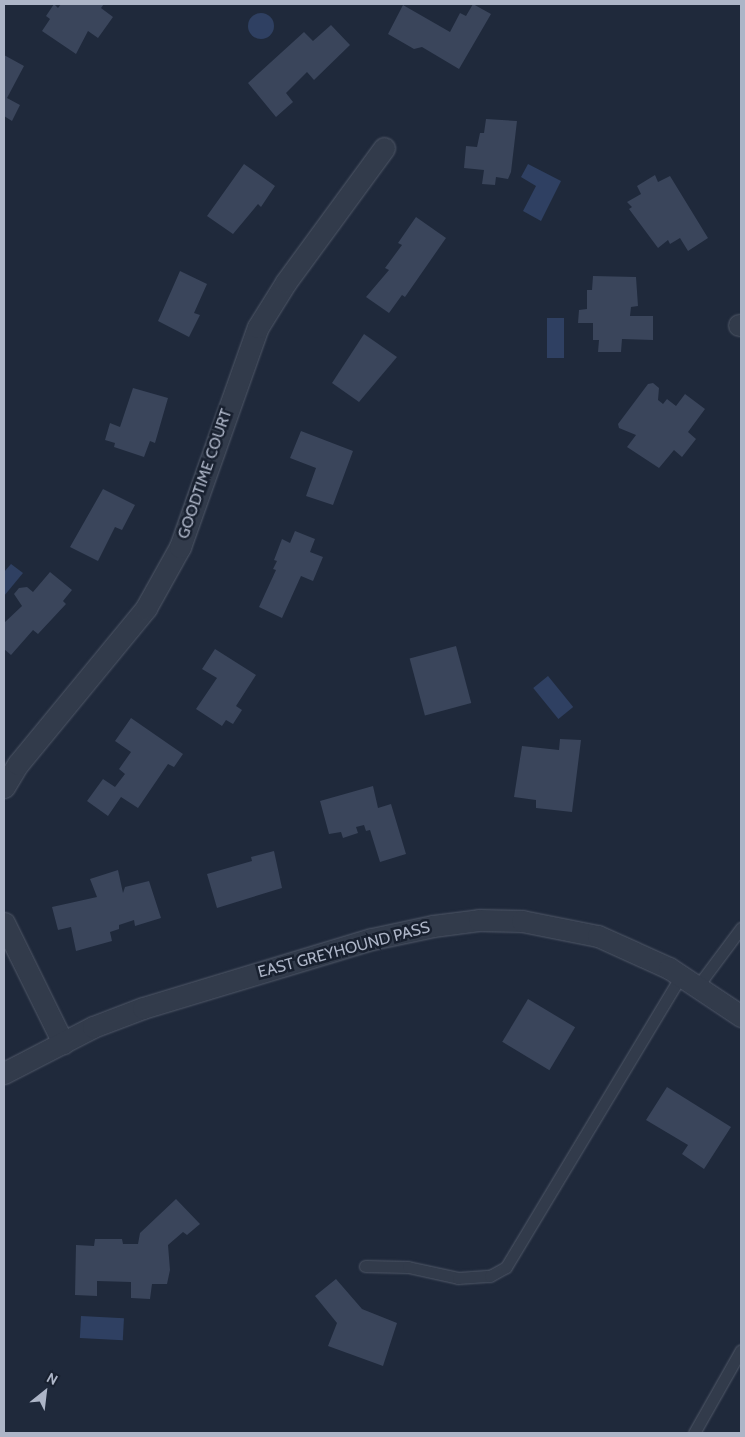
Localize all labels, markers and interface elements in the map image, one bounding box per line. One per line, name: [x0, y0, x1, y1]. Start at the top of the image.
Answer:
street label: GOODTIME COURT: [174, 407, 236, 541]
street label: EAST GREYHOUND PASS: [256, 918, 432, 982]
north arrow: [20, 1367, 70, 1417]
text: N: [44, 1369, 61, 1389]

